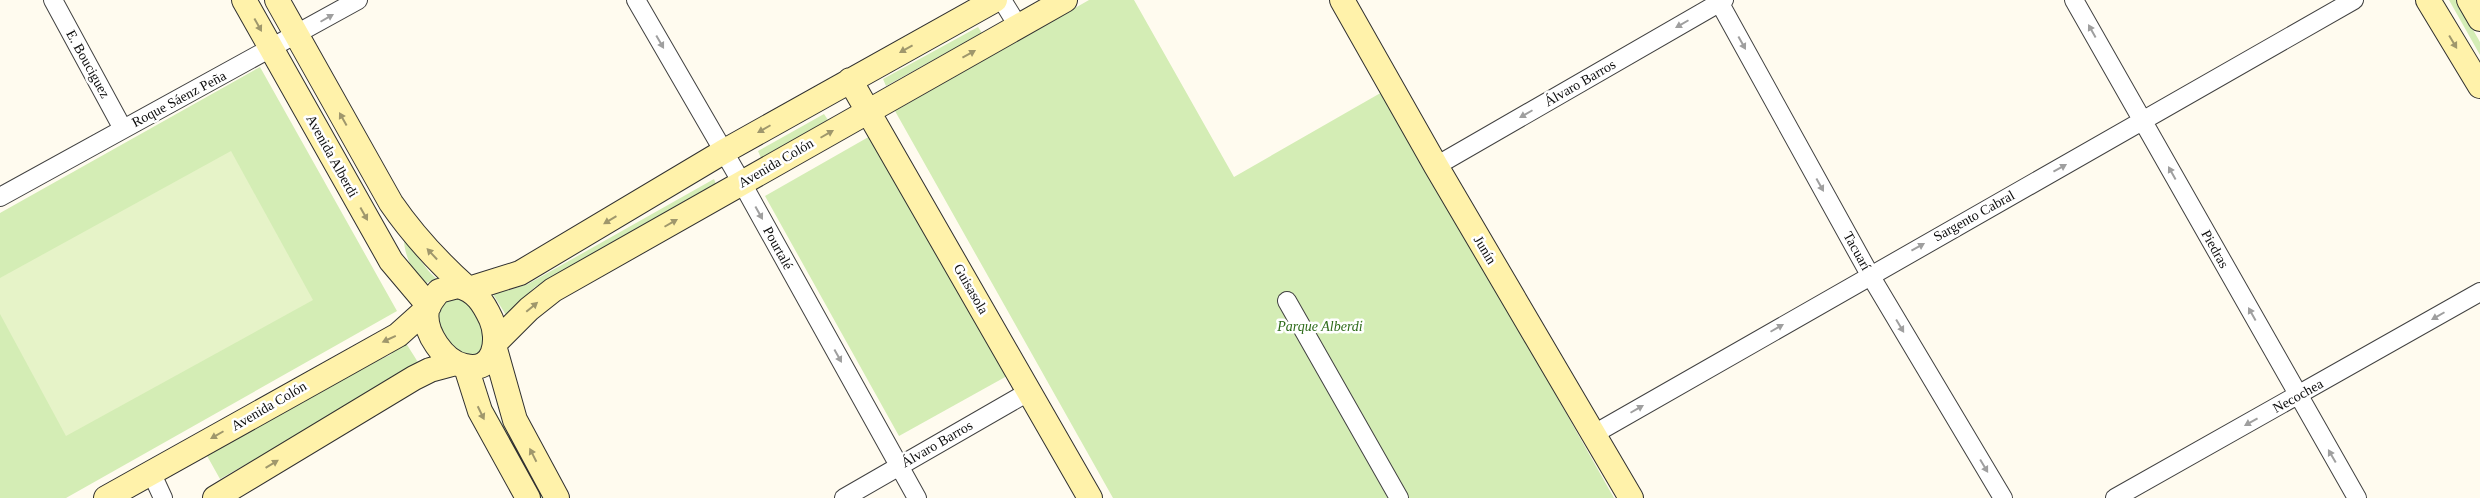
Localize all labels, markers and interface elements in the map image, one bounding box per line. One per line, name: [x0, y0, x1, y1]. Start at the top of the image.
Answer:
one-way arrow: [320, 13, 334, 22]
one-way arrow: [253, 18, 262, 31]
one-way arrow: [1675, 20, 1688, 29]
one-way arrow: [2088, 25, 2097, 38]
street label: E. Bouciguez: [63, 27, 113, 101]
one-way arrow: [1738, 35, 1746, 50]
one-way arrow: [2449, 35, 2458, 48]
one-way arrow: [656, 36, 665, 49]
one-way arrow: [899, 45, 913, 53]
one-way arrow: [961, 50, 976, 58]
street label: Álvaro Barros: [1541, 56, 1618, 109]
street label: Roque Sáenz Peña: [129, 68, 229, 130]
one-way arrow: [1518, 110, 1533, 118]
street label: Avenida Alberdi: [303, 112, 361, 200]
one-way arrow: [339, 112, 348, 125]
one-way arrow: [758, 124, 771, 133]
one-way arrow: [820, 129, 834, 138]
street label: Avenida Colón: [736, 135, 816, 191]
one-way arrow: [2053, 164, 2067, 172]
one-way arrow: [2168, 166, 2176, 180]
one-way arrow: [1816, 178, 1824, 192]
street label: Sargento Cabral: [1931, 187, 2017, 244]
one-way arrow: [360, 206, 368, 221]
one-way arrow: [755, 206, 763, 221]
one-way arrow: [603, 216, 616, 225]
one-way arrow: [664, 219, 678, 228]
street label: Pourtalé: [760, 224, 796, 272]
street label: Piedras: [2198, 227, 2232, 271]
street label: Tacuarí: [1840, 229, 1874, 273]
street label: Junín: [1471, 233, 1499, 267]
one-way arrow: [1912, 243, 1925, 252]
one-way arrow: [426, 248, 438, 260]
street label: Guisasola: [951, 261, 992, 317]
one-way arrow: [526, 302, 538, 313]
one-way arrow: [2248, 307, 2256, 322]
one-way arrow: [2430, 312, 2445, 320]
park label: Parque Alberdi: [1276, 319, 1363, 334]
one-way arrow: [1896, 320, 1905, 333]
one-way arrow: [1771, 324, 1784, 333]
one-way arrow: [382, 335, 396, 343]
one-way arrow: [833, 349, 842, 362]
street label: Necochea: [2270, 376, 2326, 416]
street label: Avenida Colón: [229, 378, 309, 434]
one-way arrow: [1630, 405, 1643, 414]
one-way arrow: [477, 406, 485, 420]
street label: Álvaro Barros: [898, 417, 975, 470]
one-way arrow: [2244, 418, 2257, 427]
one-way arrow: [209, 431, 224, 439]
one-way arrow: [529, 448, 537, 462]
one-way arrow: [2328, 449, 2337, 462]
one-way arrow: [1979, 459, 1988, 472]
one-way arrow: [265, 460, 278, 469]

